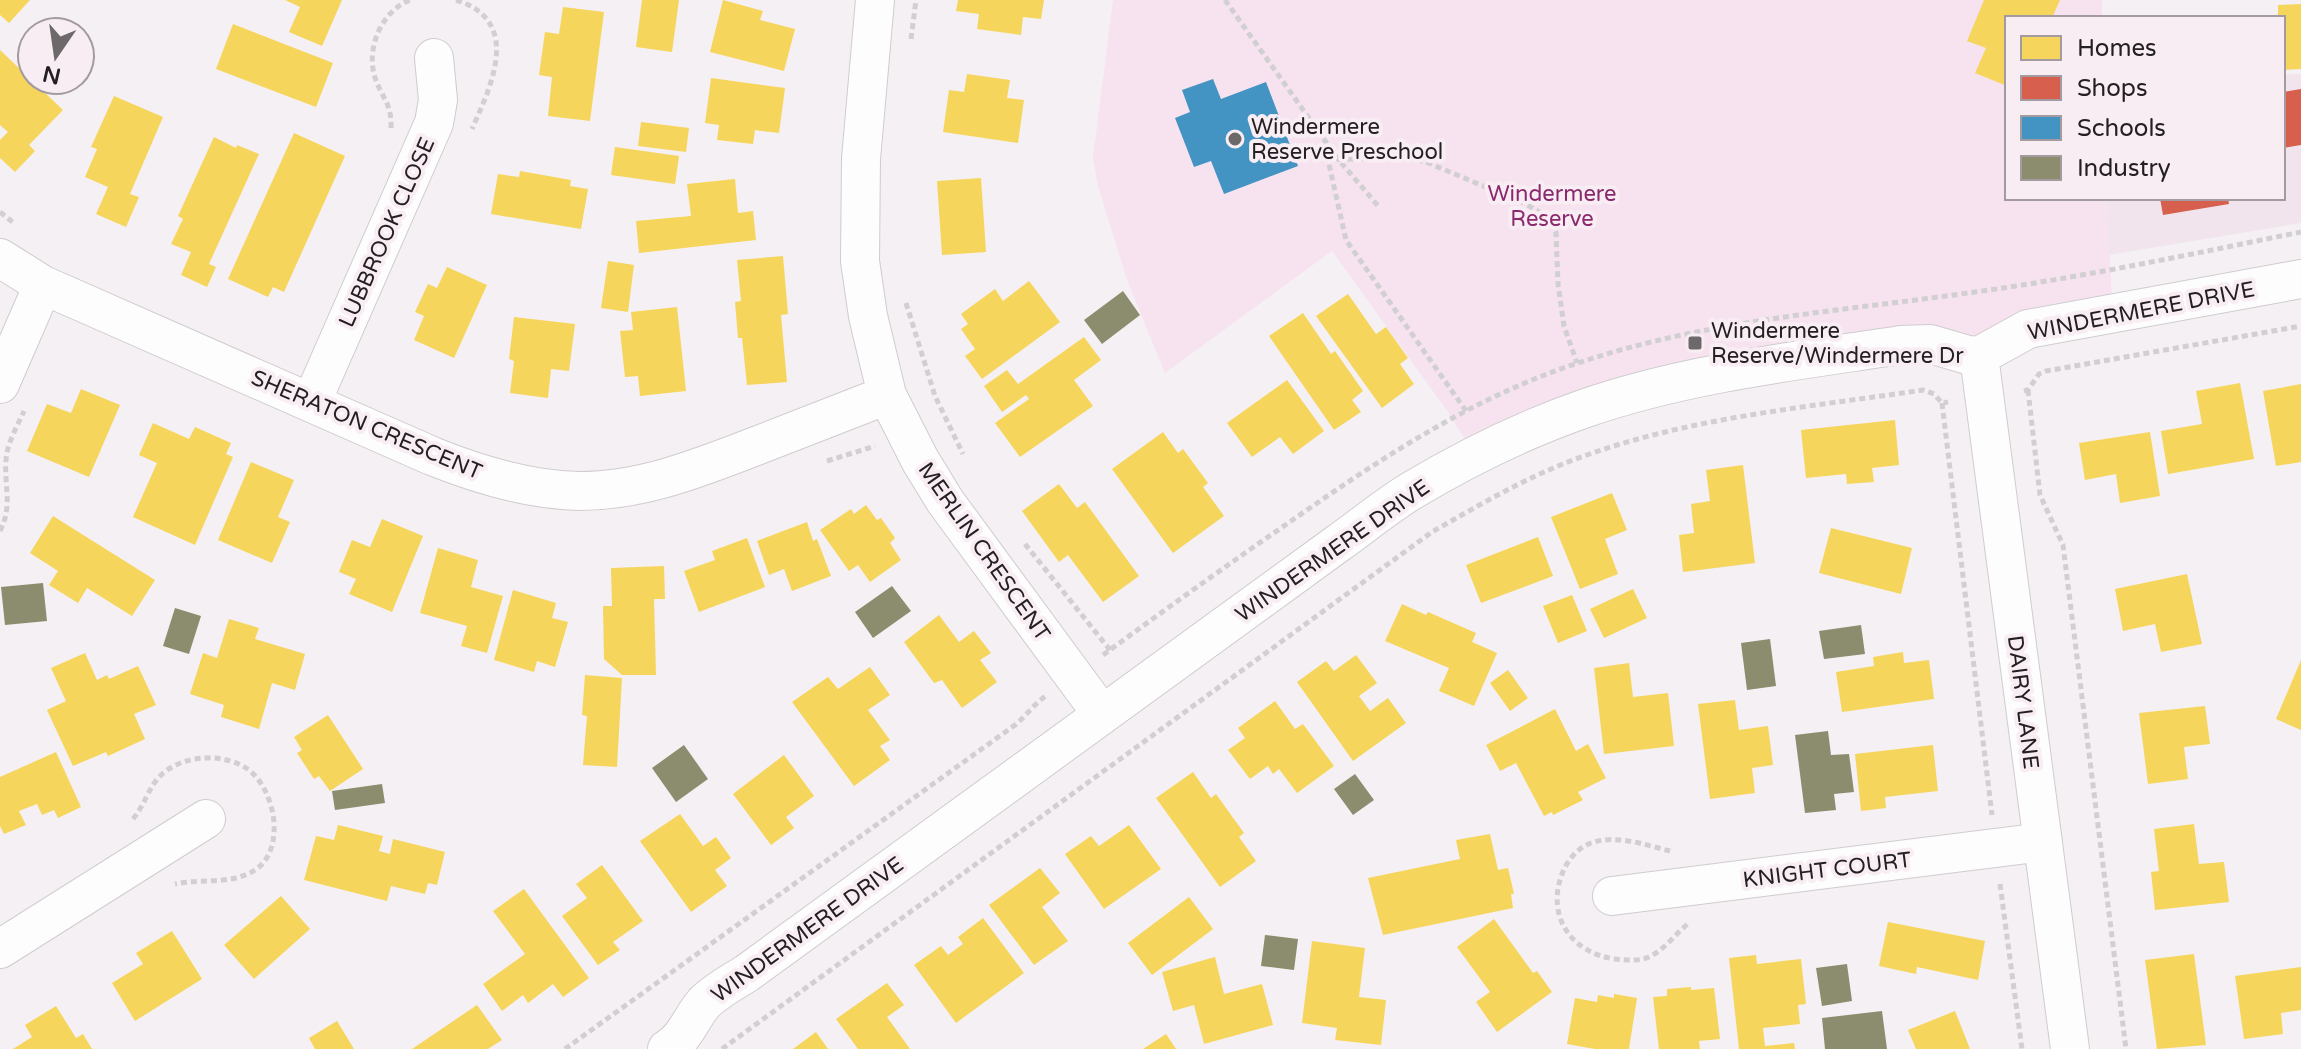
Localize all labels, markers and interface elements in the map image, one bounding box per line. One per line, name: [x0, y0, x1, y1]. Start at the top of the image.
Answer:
north arrow: [16, 16, 96, 96]
legend: [2005, 16, 2285, 200]
text: Homes: [2077, 34, 2157, 63]
text: N: [40, 60, 63, 89]
text: Shops: [2077, 74, 2147, 103]
place label: Windermere Reserve Preschool: [1251, 114, 1443, 165]
text: Schools: [2077, 114, 2166, 143]
marker: Windermere Reserve Preschool: [1226, 130, 1244, 148]
street label: LUBBROOK CLOSE: [333, 134, 440, 331]
text: Industry: [2077, 154, 2171, 183]
park label: Windermere Reserve: [1488, 181, 1616, 232]
street label: WINDERMERE DRIVE: [2025, 276, 2257, 346]
place label: Windermere Reserve/Windermere Dr: [1711, 318, 1964, 369]
marker: Windermere Reserve/Windermere Dr: [1686, 334, 1704, 352]
street label: SHERATON CRESCENT: [247, 365, 486, 486]
street label: MERLIN CRESCENT: [913, 457, 1056, 646]
street label: WINDERMERE DRIVE: [1231, 474, 1435, 628]
street label: DAIRY LANE: [2002, 634, 2044, 771]
street label: KNIGHT COURT: [1741, 847, 1913, 893]
street label: WINDERMERE DRIVE: [707, 851, 909, 1008]

